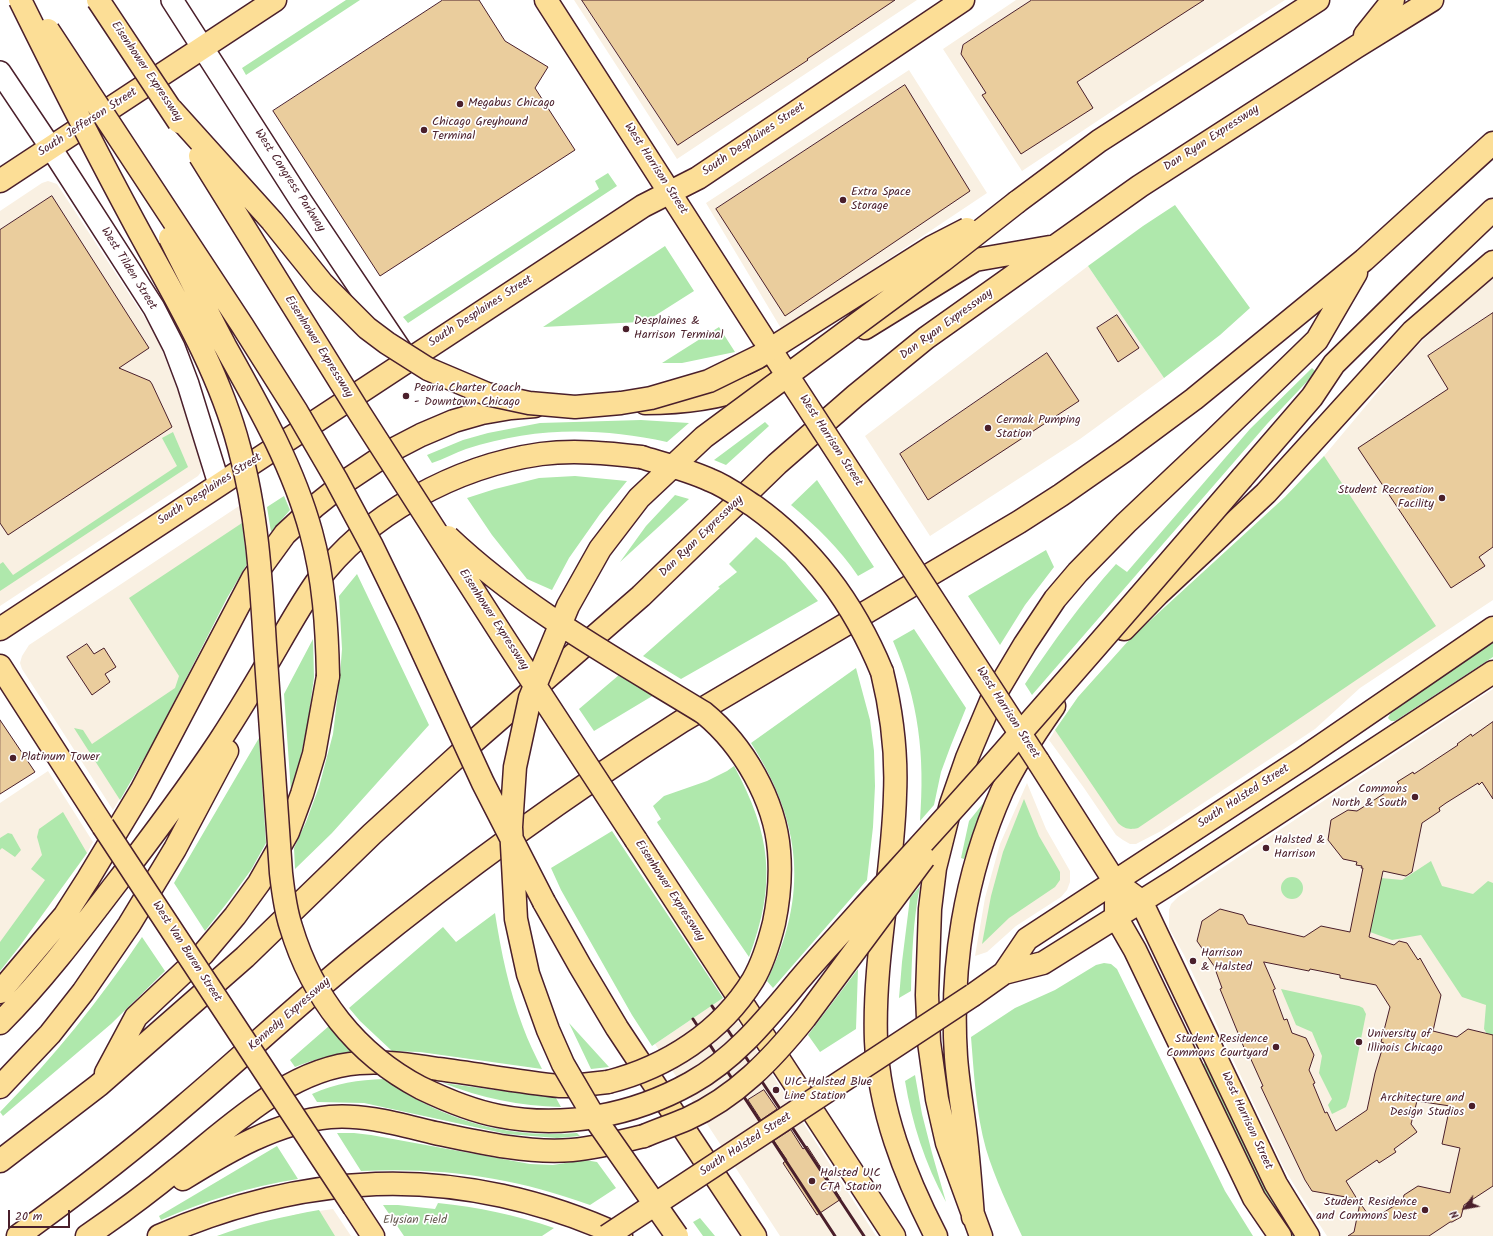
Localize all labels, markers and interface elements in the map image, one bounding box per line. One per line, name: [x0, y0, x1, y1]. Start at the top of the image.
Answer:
street label: Eisenhower Expressway: [107, 19, 185, 125]
street label: South Jefferson Street: [36, 86, 140, 160]
place label: Megabus Chicago: [468, 97, 555, 111]
marker: Megabus Chicago: [455, 99, 465, 109]
street label: South Desplaines Street: [700, 100, 808, 180]
street label: Dan Ryan Expressway: [1162, 103, 1262, 175]
place label: Chicago Greyhound Terminal: [432, 116, 528, 144]
street label: West Harrison Street: [620, 121, 690, 217]
marker: Chicago Greyhound Terminal: [419, 125, 429, 135]
street label: West Congress Parkway: [250, 127, 328, 235]
place label: Extra Space Storage: [851, 186, 911, 214]
marker: Extra Space Storage: [838, 195, 848, 205]
street label: West Tilden Street: [97, 225, 159, 313]
street label: South Desplaines Street: [426, 273, 536, 351]
street label: Dan Ryan Expressway: [898, 287, 996, 363]
street label: Eisenhower Expressway: [281, 293, 355, 401]
place label: Desplaines & Harrison Terminal: [634, 315, 723, 343]
marker: Desplaines & Harrison Terminal: [621, 324, 631, 334]
place label: Peoria Charter Coach - Downtown Chicago: [414, 382, 521, 410]
marker: Peoria Charter Coach - Downtown Chicago: [401, 391, 411, 401]
street label: West Harrison Street: [795, 393, 865, 489]
place label: Cermak Pumping Station: [996, 414, 1081, 442]
marker: Cermak Pumping Station: [983, 423, 993, 433]
street label: South Desplaines Street: [155, 451, 265, 529]
place label: Student Recreation Facility: [1338, 484, 1434, 512]
street label: Dan Ryan Expressway: [657, 493, 747, 581]
marker: Student Recreation Facility: [1437, 493, 1447, 503]
street label: Eisenhower Expressway: [455, 567, 531, 673]
street label: West Harrison Street: [972, 665, 1042, 761]
place label: Platinum Tower: [21, 751, 99, 765]
marker: Platinum Tower: [8, 753, 18, 763]
street label: South Halsted Street: [1195, 762, 1293, 832]
place label: Commons North & South: [1332, 783, 1407, 811]
marker: Commons North & South: [1410, 792, 1420, 802]
place label: Halsted & Harrison: [1274, 834, 1325, 862]
street label: Eisenhower Expressway: [631, 838, 707, 944]
marker: Halsted & Harrison: [1261, 843, 1271, 853]
street label: West Van Buren Street: [148, 899, 224, 1005]
place label: Harrison & Halsted: [1201, 947, 1252, 975]
marker: Harrison & Halsted: [1188, 956, 1198, 966]
street label: Kennedy Expressway: [246, 975, 334, 1055]
place label: University of Illinois Chicago: [1367, 1028, 1443, 1056]
place label: Student Residence Commons Courtyard: [1166, 1033, 1268, 1061]
marker: University of Illinois Chicago: [1354, 1037, 1364, 1047]
marker: Student Residence Commons Courtyard: [1271, 1042, 1281, 1052]
street label: West Harrison Street: [1217, 1070, 1275, 1172]
place label: UIC-Halsted Blue Line Station: [784, 1076, 872, 1104]
marker: UIC-Halsted Blue Line Station: [771, 1085, 781, 1095]
place label: Architecture and Design Studios: [1380, 1092, 1464, 1120]
marker: Architecture and Design Studios: [1467, 1101, 1477, 1111]
street label: South Halsted Street: [697, 1110, 795, 1180]
place label: Halsted UIC CTA Station: [820, 1167, 882, 1195]
marker: Halsted UIC CTA Station: [807, 1176, 817, 1186]
north arrow: [1445, 1188, 1485, 1228]
place label: Student Residence and Commons West: [1316, 1196, 1417, 1224]
scale bar: [10, 1202, 72, 1228]
marker: Student Residence and Commons West: [1420, 1205, 1430, 1215]
text: 20 m: [15, 1207, 42, 1226]
text: N: [1445, 1207, 1464, 1222]
park label: Elysian Field: [383, 1214, 447, 1228]

